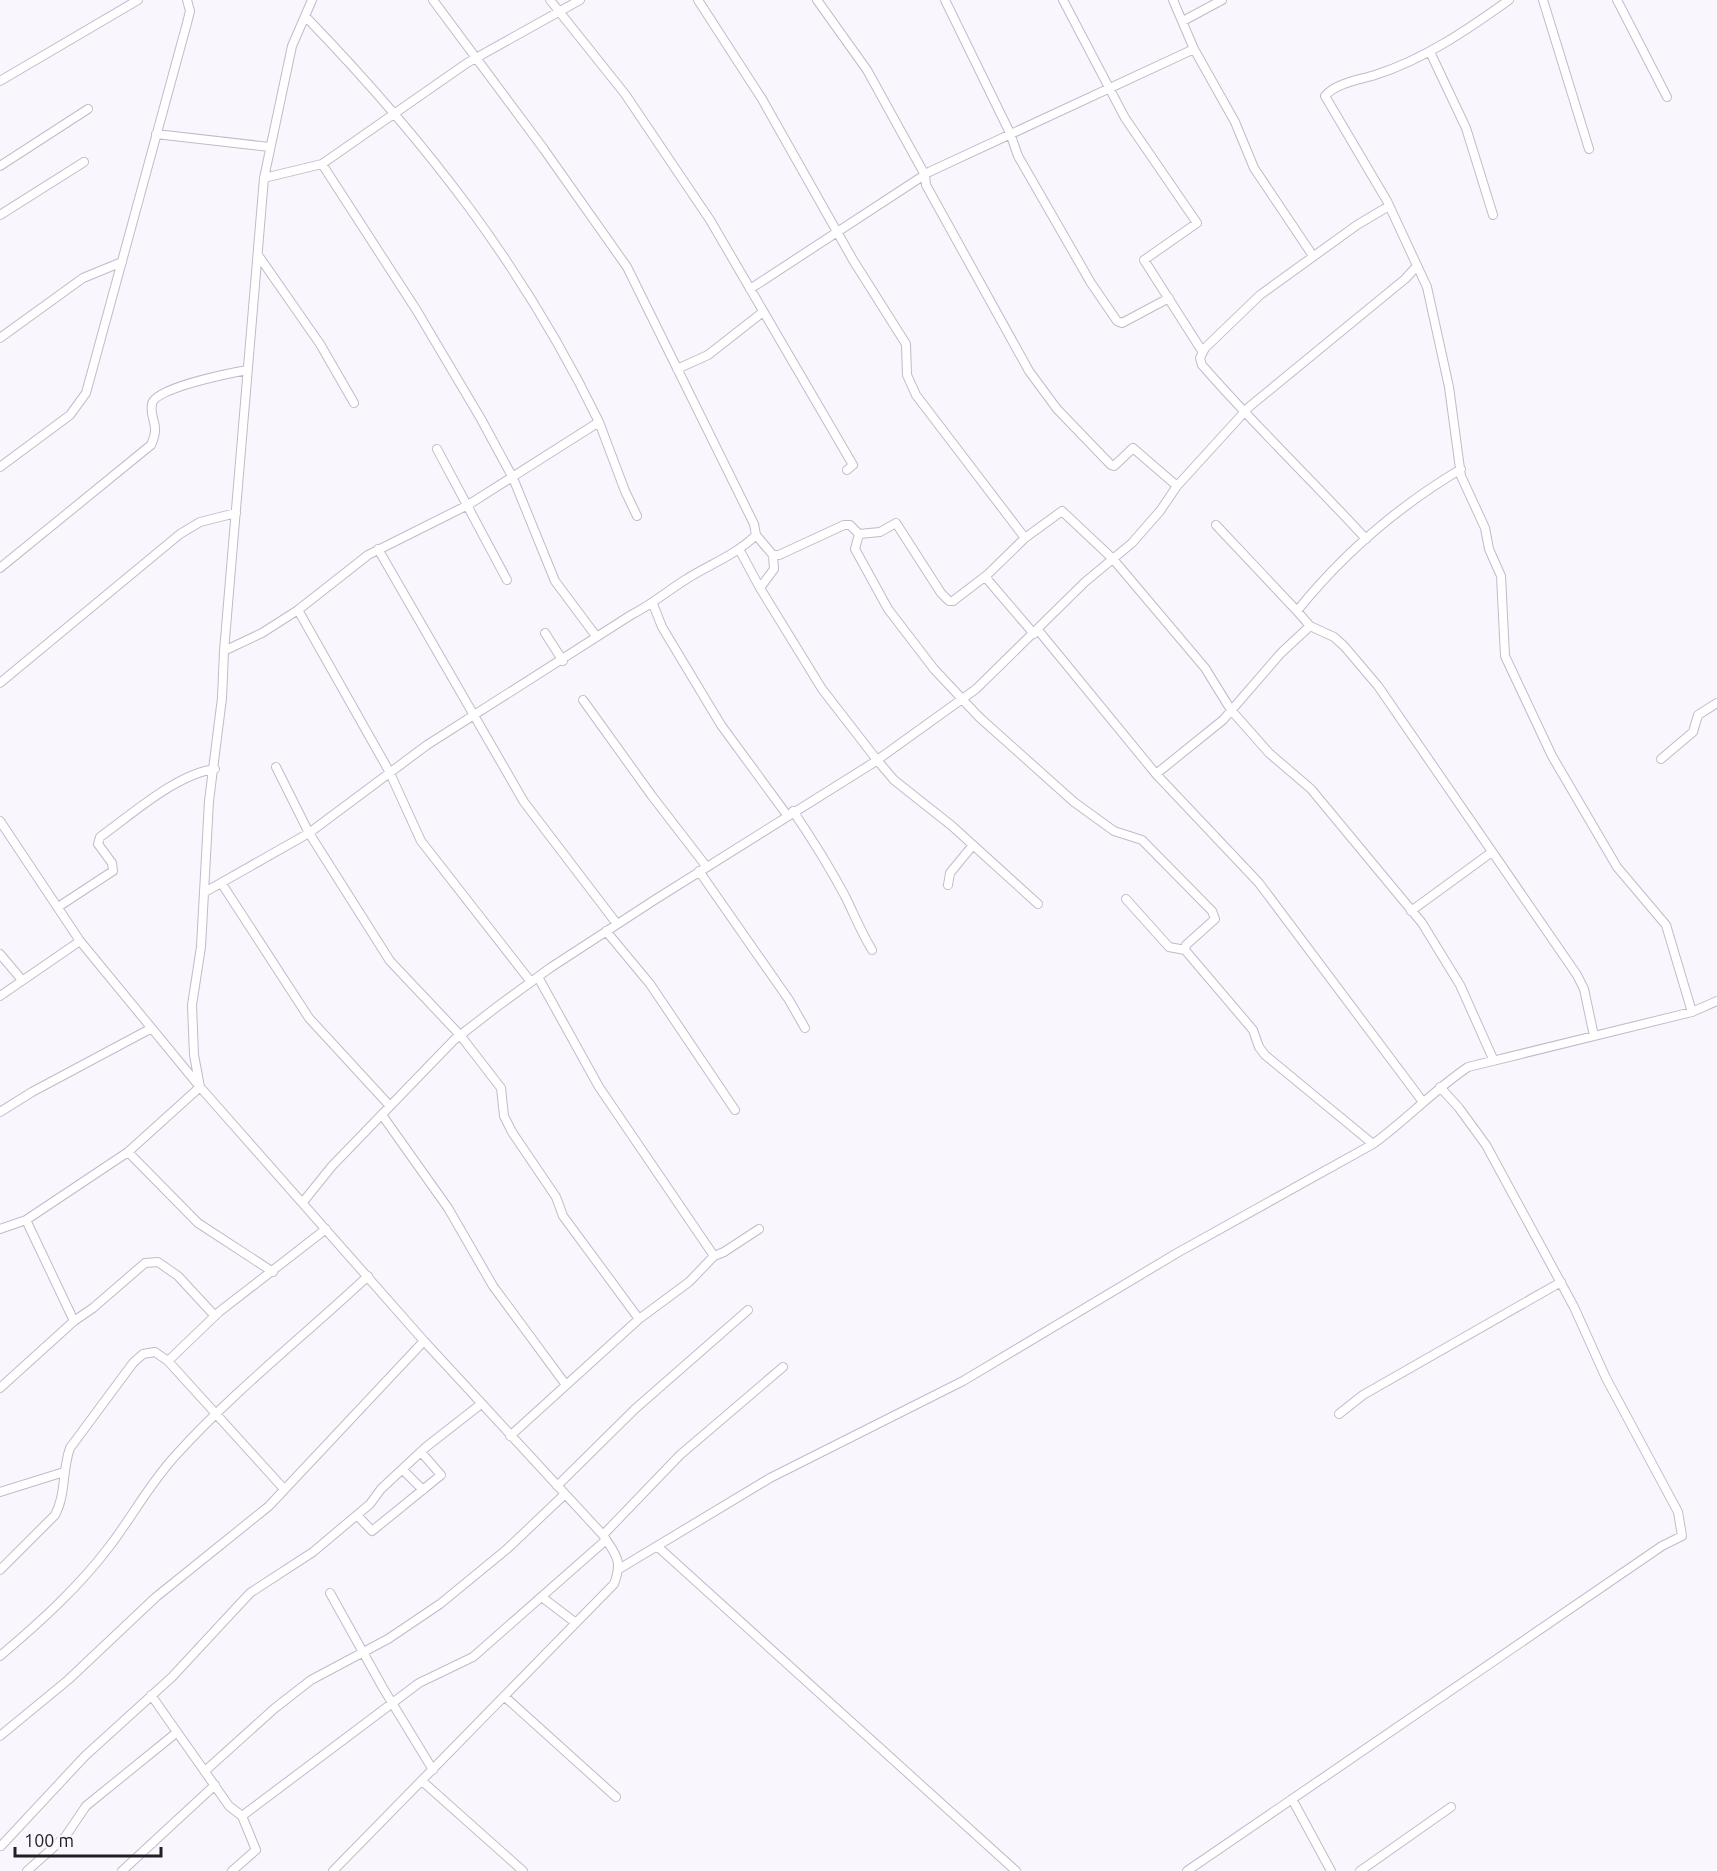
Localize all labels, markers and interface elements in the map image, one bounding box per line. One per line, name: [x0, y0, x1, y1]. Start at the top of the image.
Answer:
scale bar: [15, 1820, 160, 1858]
text: 100 m: [24, 1830, 74, 1850]

